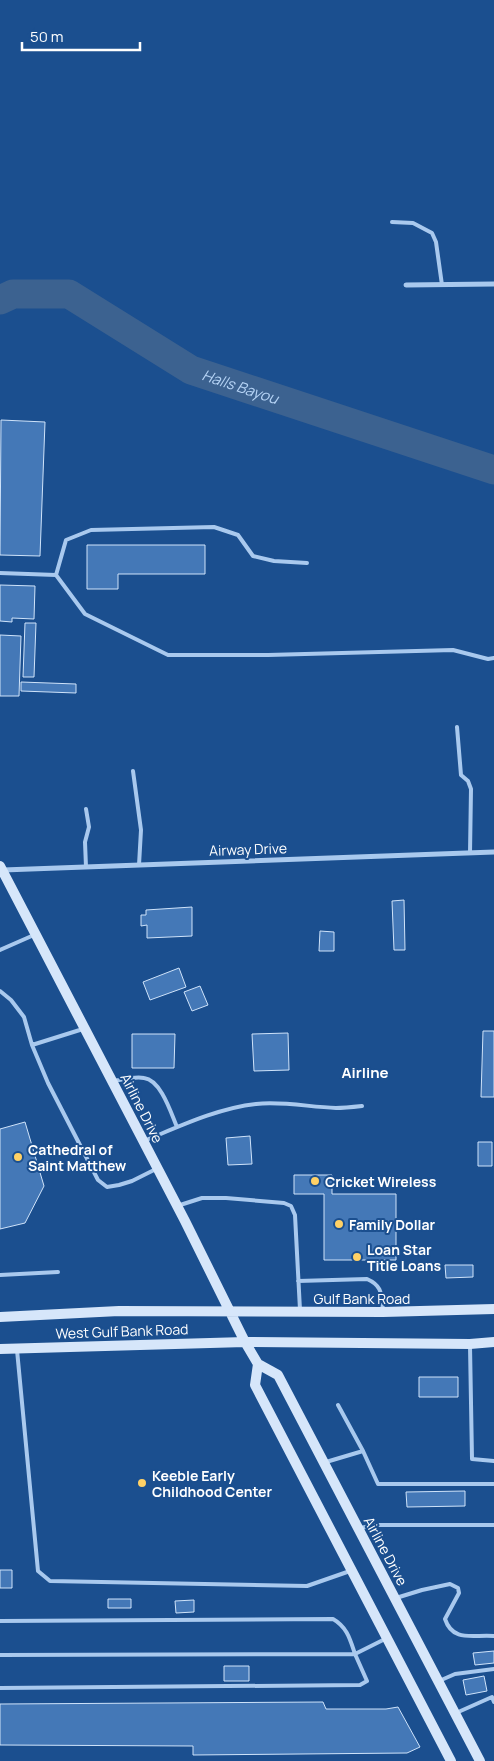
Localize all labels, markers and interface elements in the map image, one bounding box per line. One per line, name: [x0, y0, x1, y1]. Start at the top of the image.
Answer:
scale bar: [22, 20, 140, 52]
text: 50 m: [30, 26, 64, 47]
water label: Halls Bayou: [200, 364, 282, 409]
street label: Airway Drive: [209, 838, 287, 860]
district label: Airline: [342, 1062, 388, 1083]
street label: Airline Drive: [116, 1070, 168, 1146]
place label: Cathedral of Saint Matthew: [28, 1140, 126, 1175]
marker: Cathedral of Saint Matthew: [12, 1151, 24, 1163]
place label: Cricket Wireless: [325, 1172, 437, 1191]
marker: Cricket Wireless: [309, 1175, 321, 1187]
place label: Family Dollar: [349, 1215, 436, 1234]
marker: Family Dollar: [333, 1218, 345, 1230]
place label: Loan Star Title Loans: [367, 1240, 442, 1275]
marker: Loan Star Title Loans: [351, 1251, 363, 1263]
street label: Gulf Bank Road: [314, 1289, 410, 1308]
street label: West Gulf Bank Road: [55, 1319, 189, 1343]
place label: Keeble Early Childhood Center: [152, 1466, 273, 1501]
marker: Keeble Early Childhood Center: [136, 1477, 148, 1489]
street label: Airline Drive: [360, 1513, 412, 1589]

